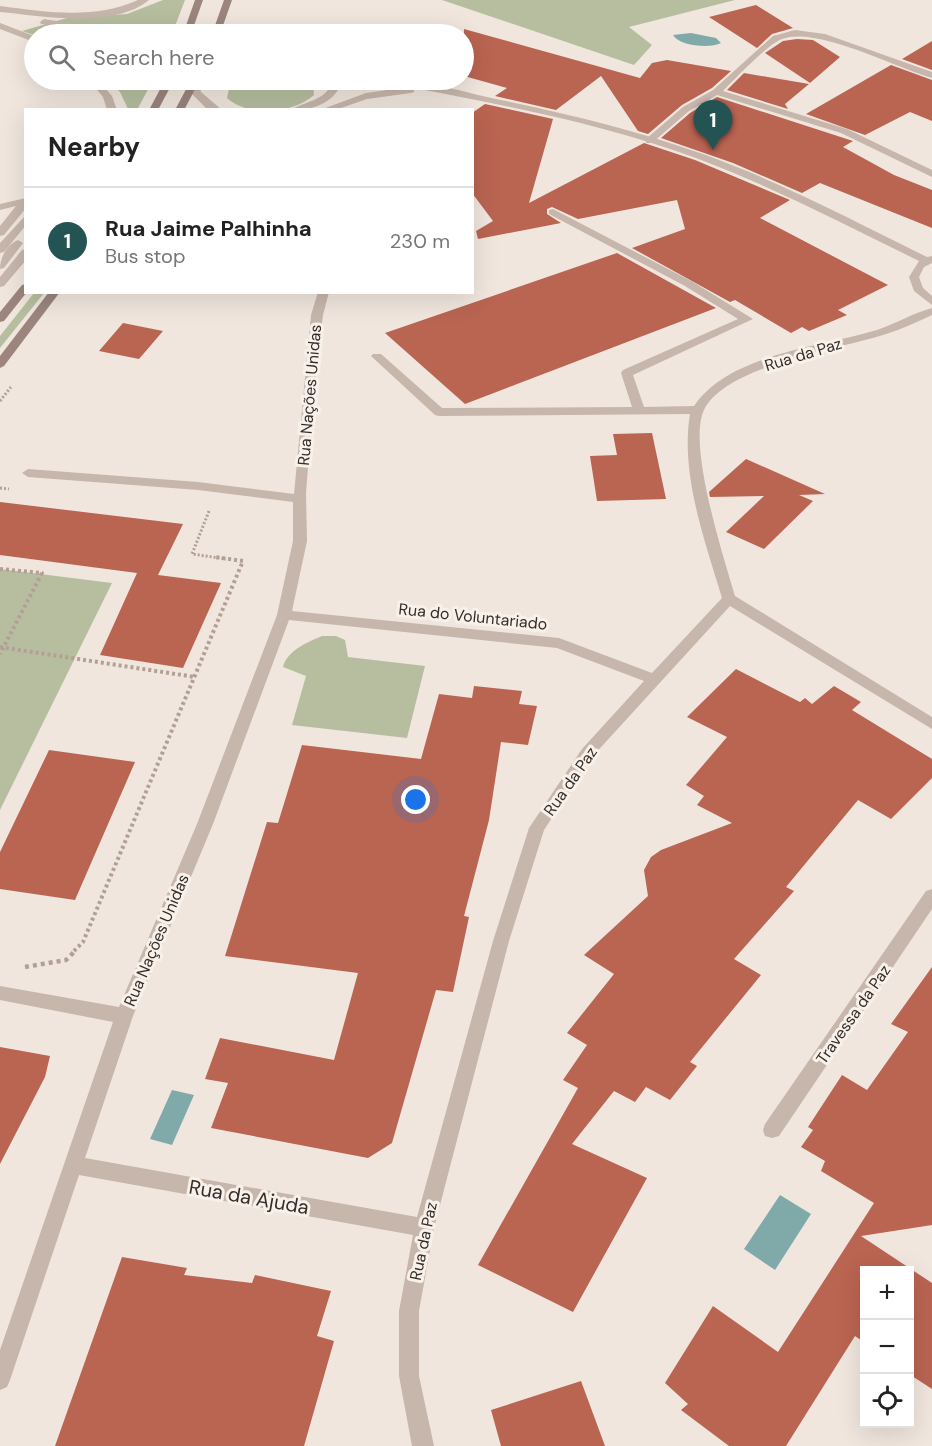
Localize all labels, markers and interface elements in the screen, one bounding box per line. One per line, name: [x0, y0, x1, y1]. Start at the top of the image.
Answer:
search box: [24, 24, 474, 90]
icon: search: [45, 41, 78, 74]
text: Search here: [93, 43, 214, 72]
pin: 1: [694, 100, 732, 150]
text: Nearby: [48, 130, 140, 164]
text: Rua Jaime Palhinha: [105, 214, 312, 243]
text: 1: [64, 228, 71, 254]
text: 230 m: [390, 228, 450, 254]
text: Bus stop: [105, 243, 185, 269]
street label: Rua Nações Unidas: [293, 324, 326, 467]
street label: Rua da Paz: [762, 333, 844, 376]
street label: Rua do Voluntariado: [398, 598, 548, 635]
street label: Rua da Paz: [539, 743, 602, 820]
your location: [401, 785, 430, 814]
street label: Rua Nações Unidas: [119, 871, 194, 1010]
street label: Travessa da Paz: [811, 961, 895, 1068]
street label: Rua da Ajuda: [187, 1174, 311, 1220]
street label: Rua da Paz: [405, 1200, 442, 1282]
map controls: [860, 1266, 914, 1428]
button: +: [860, 1266, 914, 1320]
button: −: [860, 1320, 914, 1374]
button: locate: [860, 1374, 914, 1428]

